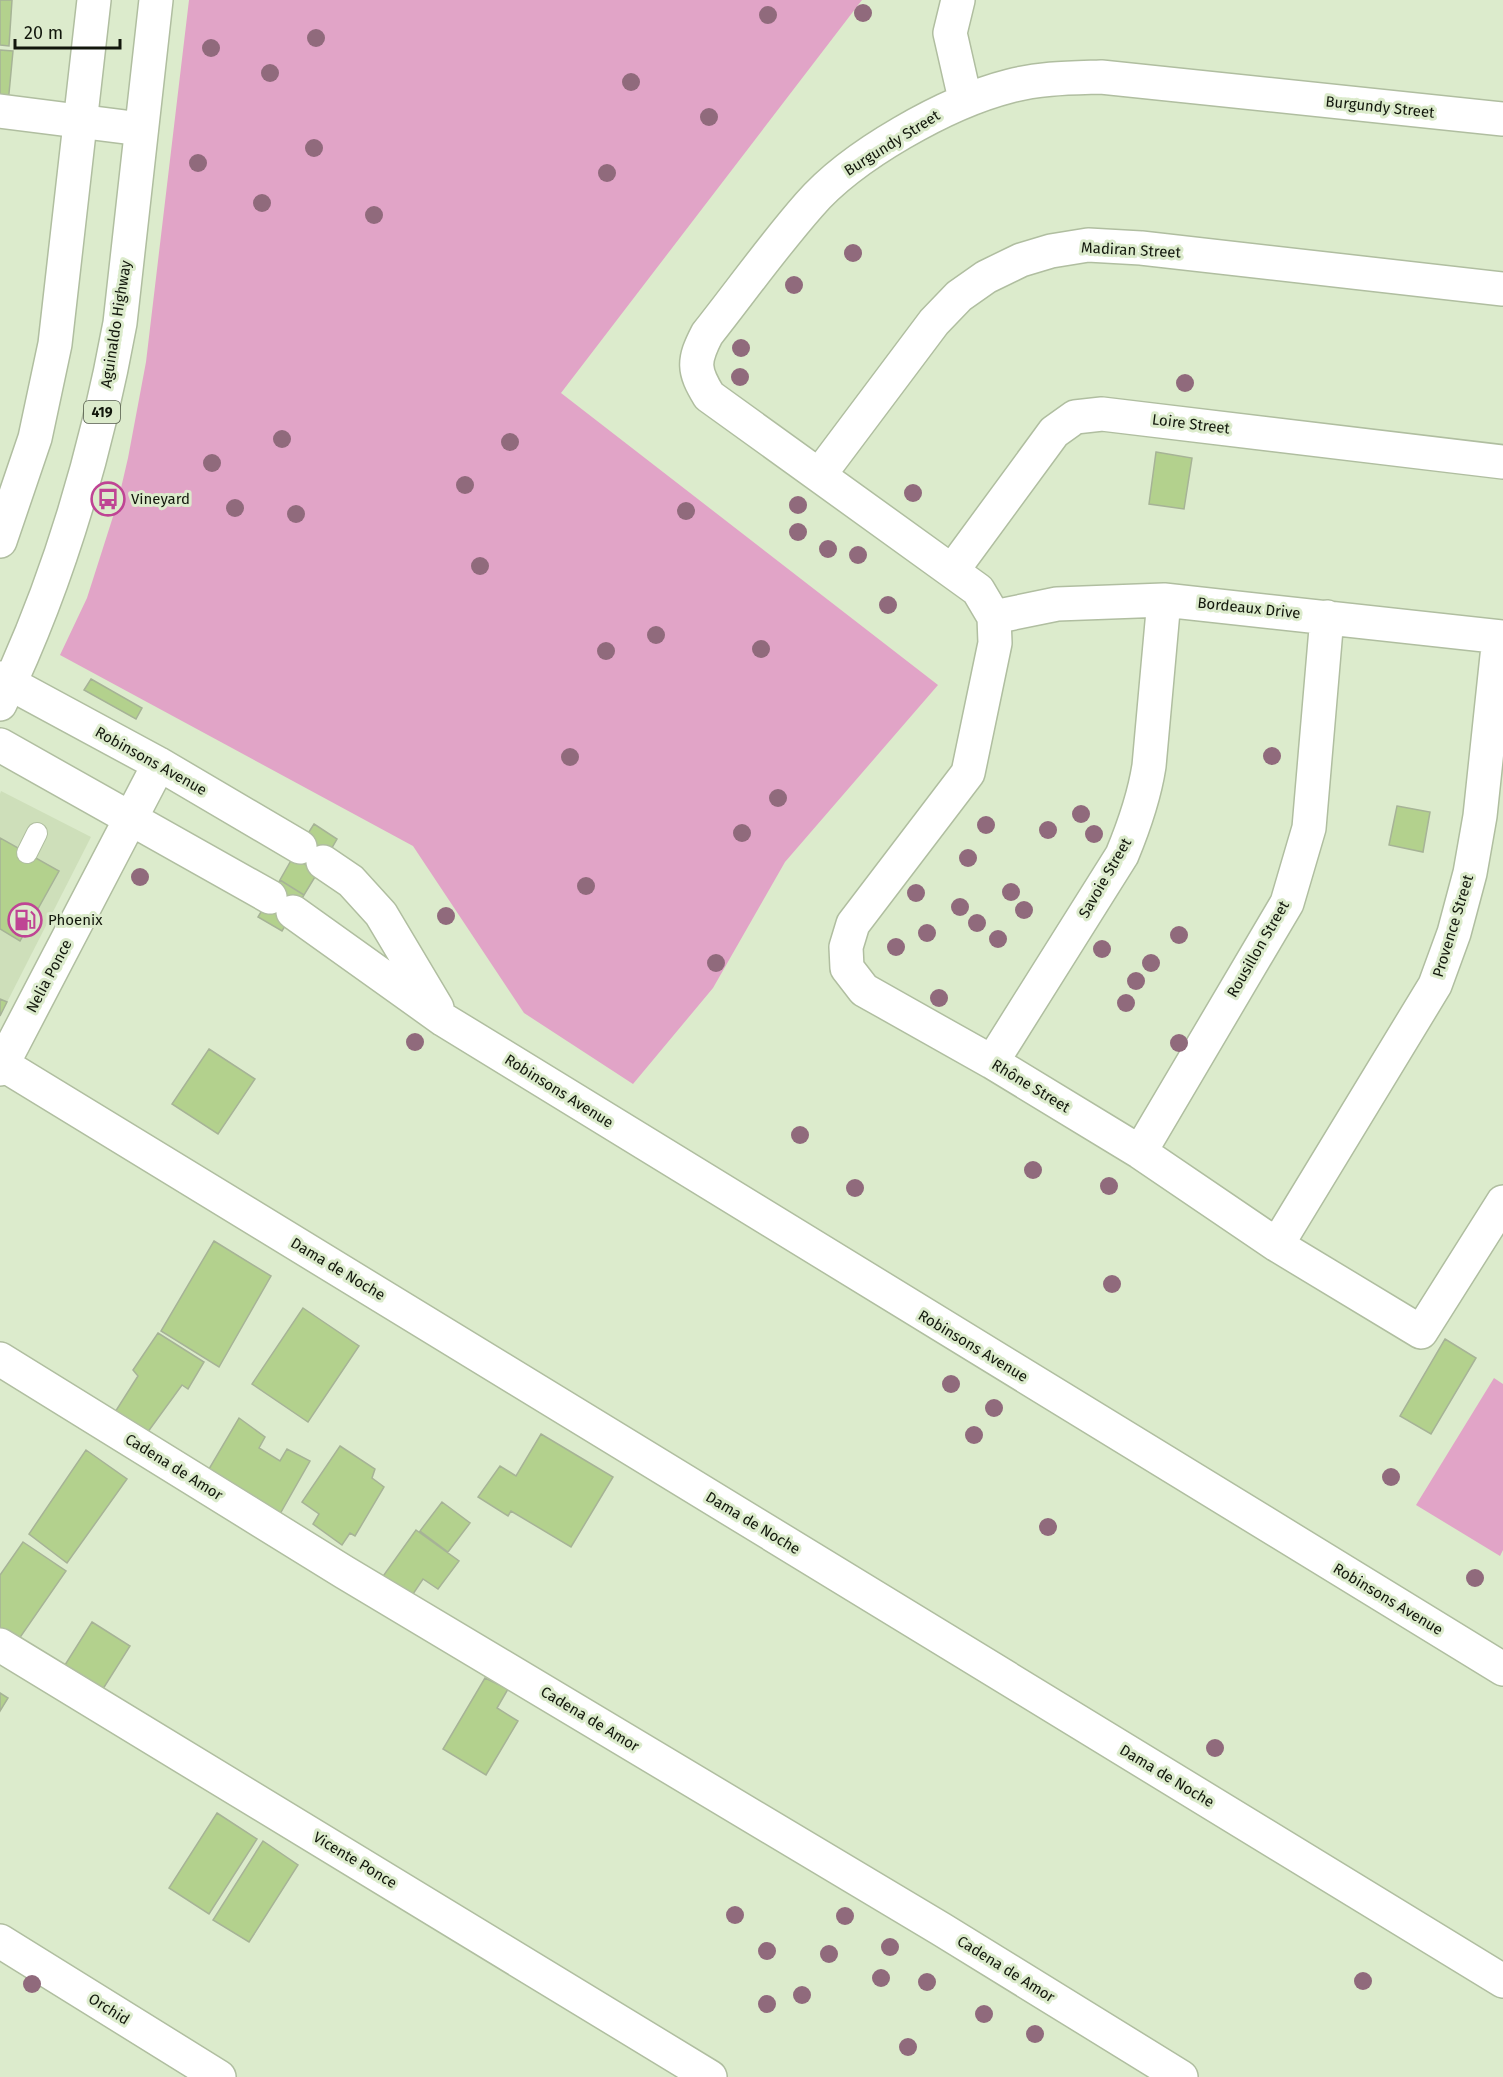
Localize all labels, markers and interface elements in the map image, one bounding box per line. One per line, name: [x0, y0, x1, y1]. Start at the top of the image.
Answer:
scale bar: [15, 12, 120, 50]
text: 20 m: [24, 22, 63, 44]
street label: Burgundy Street: [1325, 92, 1436, 122]
street label: Burgundy Street: [841, 106, 944, 180]
street label: Madiran Street: [1081, 238, 1182, 262]
street label: Aguinaldo Highway: [97, 258, 135, 389]
road number: 419: [84, 401, 120, 423]
street label: Loire Street: [1151, 410, 1232, 438]
bus stop icon: Vineyard: [90, 481, 126, 517]
place label: Vineyard: [131, 490, 190, 508]
street label: Bordeaux Drive: [1197, 594, 1301, 622]
street label: Robinsons Avenue: [92, 723, 210, 799]
street label: Savoie Street: [1075, 834, 1135, 921]
street label: Provence Street: [1429, 872, 1477, 980]
street label: Rousillon Street: [1223, 897, 1293, 1000]
fuel station icon: Phoenix: [7, 902, 43, 938]
place label: Phoenix: [48, 911, 103, 929]
street label: Nelia Ponce: [22, 936, 76, 1016]
street label: Robinsons Avenue: [501, 1050, 617, 1132]
street label: Rhône Street: [989, 1056, 1074, 1117]
street label: Dama de Noche: [288, 1234, 388, 1304]
street label: Robinsons Avenue: [915, 1306, 1031, 1386]
street label: Cadena de Amor: [122, 1430, 226, 1504]
street label: Dama de Noche: [703, 1488, 803, 1558]
street label: Robinsons Avenue: [1330, 1559, 1446, 1639]
street label: Cadena de Amor: [538, 1683, 643, 1756]
street label: Dama de Noche: [1117, 1741, 1217, 1811]
street label: Vicente Ponce: [310, 1828, 400, 1892]
street label: Cadena de Amor: [954, 1932, 1058, 2006]
street label: Orchid: [85, 1989, 133, 2029]

